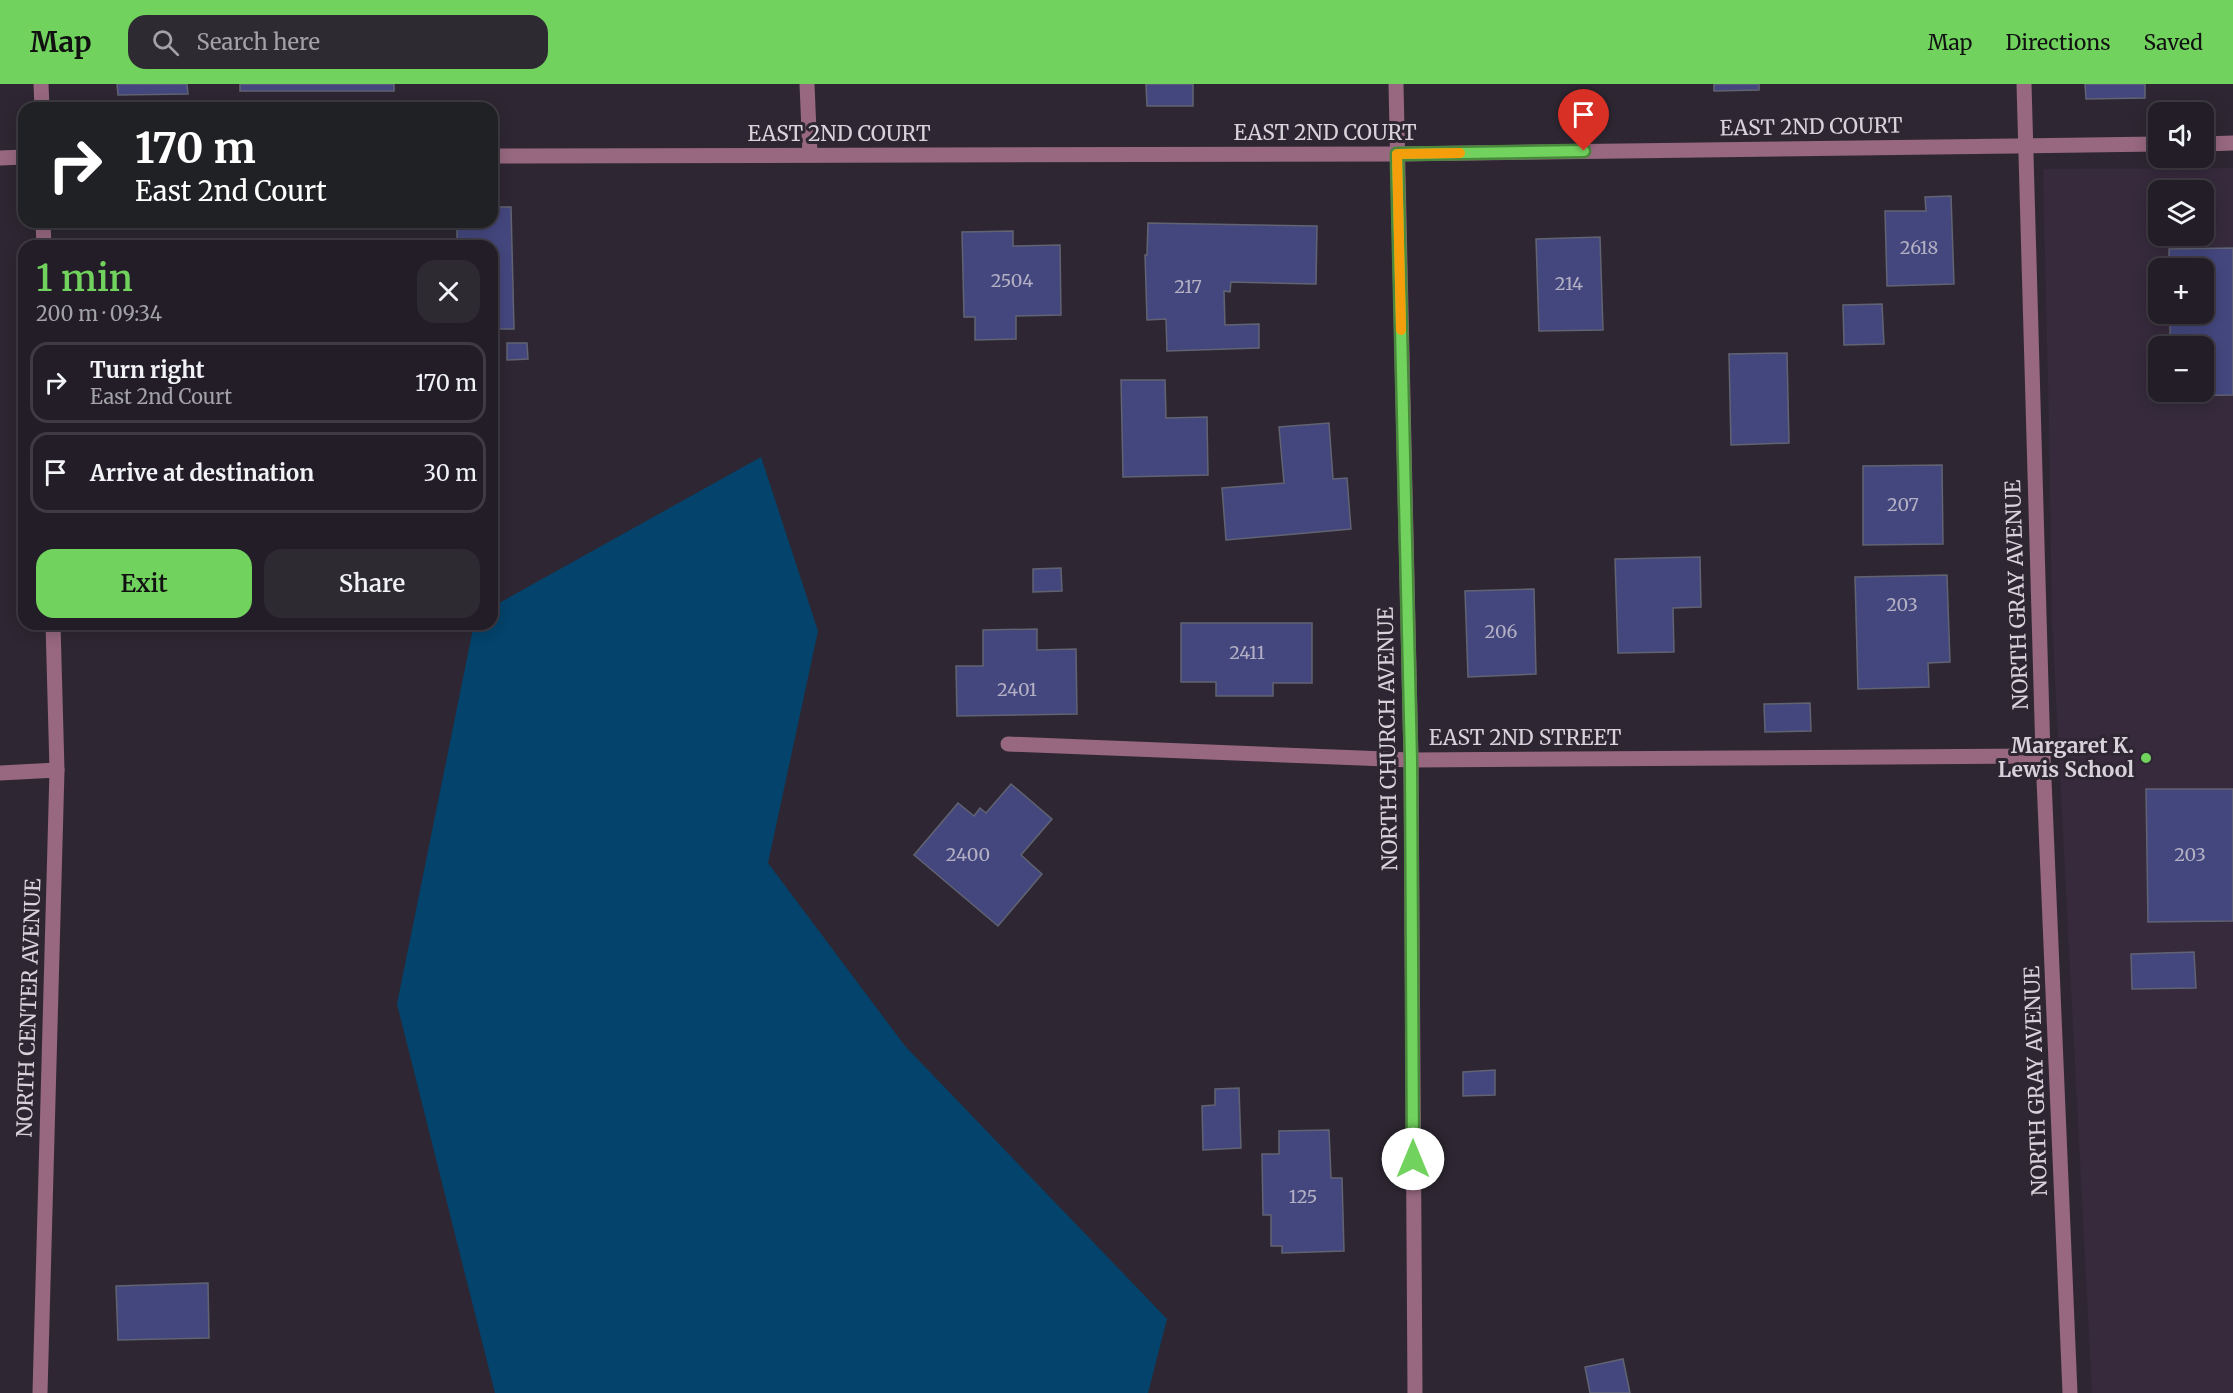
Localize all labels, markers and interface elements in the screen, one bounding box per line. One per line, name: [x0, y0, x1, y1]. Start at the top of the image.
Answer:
search box: [128, 15, 548, 69]
text: Map: [30, 24, 92, 60]
icon: search: [149, 26, 182, 59]
text: Search here: [197, 28, 320, 56]
text: Map: [1928, 29, 1972, 56]
text: Directions: [2005, 29, 2110, 56]
text: Saved: [2143, 29, 2203, 56]
pin: [1558, 89, 1609, 151]
icon: arrive: [1567, 98, 1600, 131]
map controls: [2148, 102, 2214, 402]
button: sound: [2148, 102, 2214, 168]
street label: EAST 2ND COURT: [1719, 111, 1903, 142]
street label: EAST 2ND COURT: [1234, 119, 1417, 146]
street label: EAST 2ND COURT: [748, 120, 931, 147]
text: 170 m: [135, 122, 256, 174]
icon: right: [36, 126, 114, 204]
text: East 2nd Court: [135, 174, 327, 208]
button: layers: [2148, 180, 2214, 246]
house number: 2618: [1900, 236, 1938, 259]
text: 1 min: [36, 256, 133, 301]
button: +: [2148, 258, 2214, 324]
button: close: [417, 260, 480, 323]
house number: 2504: [991, 269, 1033, 292]
house number: 214: [1555, 272, 1583, 295]
house number: 217: [1174, 275, 1202, 298]
text: 200 m · 09:34: [36, 301, 162, 326]
button: −: [2148, 336, 2214, 402]
text: Turn right: [90, 356, 204, 384]
icon: right: [39, 366, 72, 399]
text: 170 m: [415, 369, 477, 397]
text: East 2nd Court: [90, 384, 232, 409]
icon: arrive: [39, 456, 72, 489]
text: Arrive at destination: [90, 459, 314, 487]
text: 30 m: [423, 459, 477, 487]
street label: NORTH GRAY AVENUE: [1999, 479, 2034, 711]
house number: 207: [1887, 493, 1919, 516]
button: Exit: [36, 549, 252, 618]
button: Share: [264, 549, 480, 618]
house number: 203: [1886, 593, 1918, 616]
street label: NORTH CHURCH AVENUE: [1372, 606, 1403, 871]
house number: 206: [1485, 620, 1518, 643]
house number: 2411: [1229, 641, 1265, 664]
house number: 2401: [997, 678, 1037, 701]
street label: EAST 2ND STREET: [1429, 724, 1622, 751]
place label: Margaret K. Lewis School: [1998, 732, 2134, 783]
marker: Margaret K. Lewis School: [2139, 751, 2153, 765]
house number: 2400: [946, 843, 990, 866]
house number: 203: [2174, 843, 2206, 866]
street label: NORTH CENTER AVENUE: [10, 877, 47, 1138]
street label: NORTH GRAY AVENUE: [2018, 965, 2053, 1197]
position arrow: [1381, 1127, 1445, 1191]
house number: 125: [1289, 1185, 1317, 1208]

